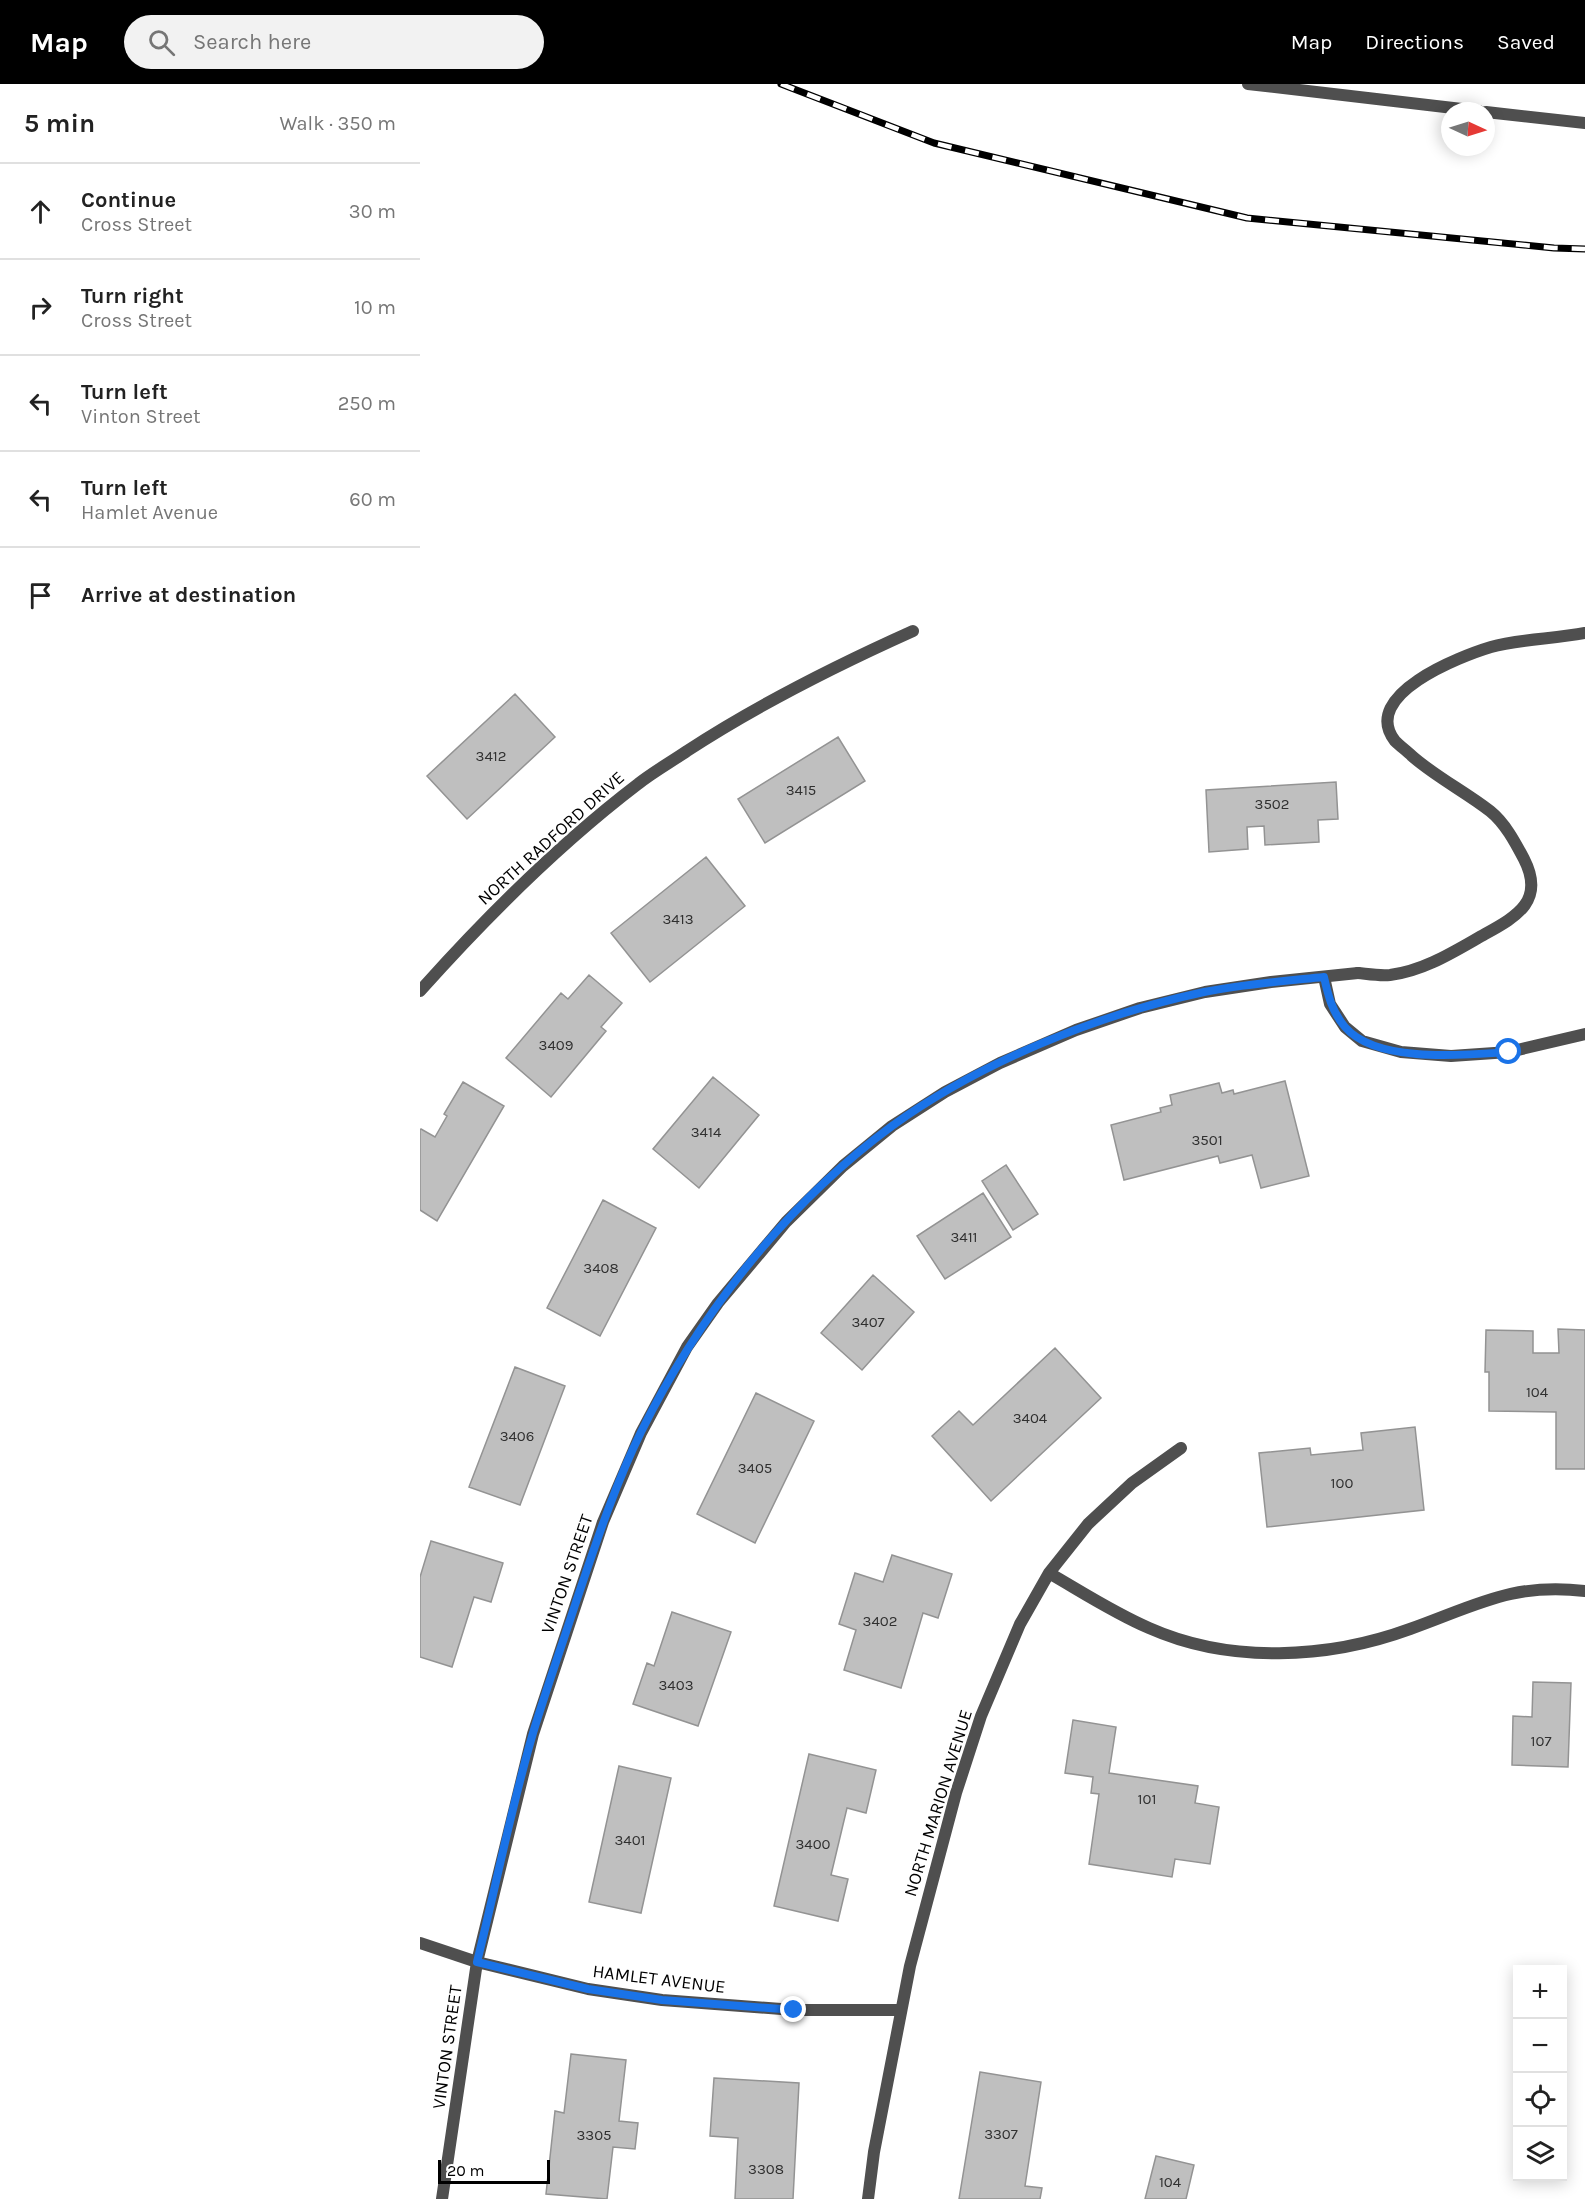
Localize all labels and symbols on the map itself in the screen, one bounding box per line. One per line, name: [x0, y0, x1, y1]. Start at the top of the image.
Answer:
north arrow: [1441, 102, 1495, 156]
house number: 3412: [476, 747, 506, 765]
street label: NORTH RADFORD DRIVE: [473, 766, 629, 910]
house number: 3415: [786, 781, 816, 799]
house number: 3502: [1255, 795, 1289, 813]
house number: 3413: [662, 910, 694, 928]
house number: 3409: [539, 1036, 573, 1054]
route start: [1495, 1038, 1521, 1064]
house number: 3414: [691, 1123, 722, 1141]
house number: 3501: [1191, 1131, 1223, 1149]
house number: 3411: [950, 1228, 978, 1246]
house number: 3408: [583, 1259, 619, 1277]
house number: 3407: [851, 1313, 885, 1331]
house number: 104: [1526, 1383, 1549, 1401]
house number: 3404: [1013, 1409, 1048, 1427]
house number: 3406: [500, 1427, 534, 1445]
house number: 3405: [738, 1459, 772, 1477]
house number: 100: [1331, 1474, 1353, 1492]
street label: VINTON STREET: [536, 1511, 598, 1637]
house number: 3402: [863, 1612, 897, 1630]
house number: 3403: [659, 1676, 694, 1694]
street label: NORTH MARION AVENUE: [899, 1707, 977, 1899]
house number: 107: [1531, 1732, 1551, 1750]
house number: 101: [1138, 1790, 1156, 1808]
house number: 3401: [614, 1831, 646, 1849]
house number: 3400: [795, 1835, 831, 1853]
street label: HAMLET AVENUE: [591, 1960, 727, 1998]
street label: VINTON STREET: [427, 1984, 467, 2110]
route end: [780, 1996, 806, 2022]
house number: 3307: [984, 2125, 1018, 2143]
house number: 3305: [576, 2126, 612, 2144]
scale bar: [438, 2157, 550, 2184]
house number: 3308: [748, 2160, 784, 2178]
house number: 104: [1159, 2173, 1182, 2191]

